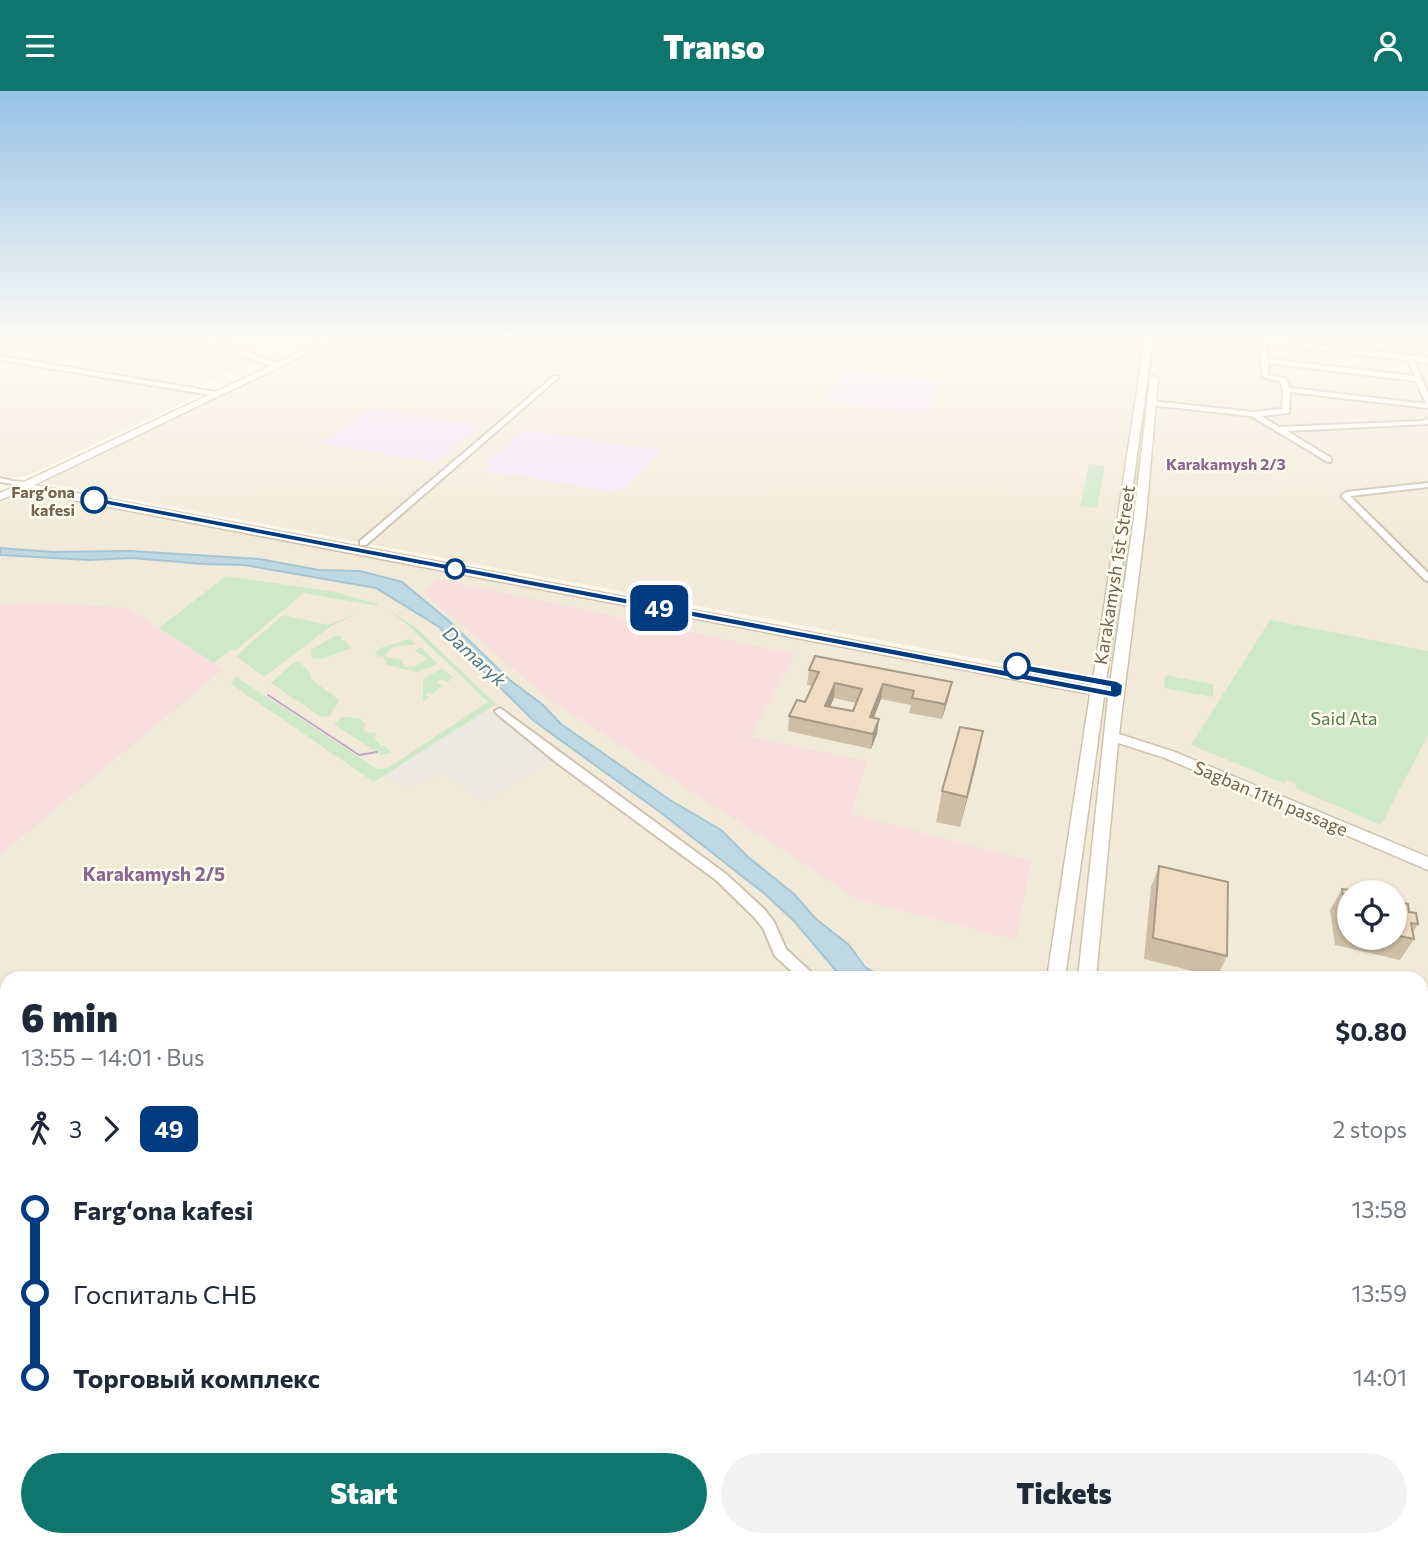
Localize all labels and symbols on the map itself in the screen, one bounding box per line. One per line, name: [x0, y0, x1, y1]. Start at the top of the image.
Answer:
district label: Karakamysh 2/3: [1166, 454, 1286, 473]
place label: Farg‘ona kafesi: [11, 482, 75, 519]
street label: Karakamysh 1st Street: [1089, 484, 1139, 666]
marker: Farg‘ona kafesi: [81, 487, 107, 513]
unlabelled marker: [445, 559, 465, 579]
line badge: 49: [628, 585, 690, 631]
water label: Damaryk: [439, 621, 512, 692]
unlabelled marker: [1004, 653, 1030, 679]
park label: Said Ata: [1311, 707, 1377, 729]
street label: Sagban 11th passage: [1191, 756, 1351, 840]
district label: Karakamysh 2/5: [83, 862, 225, 885]

